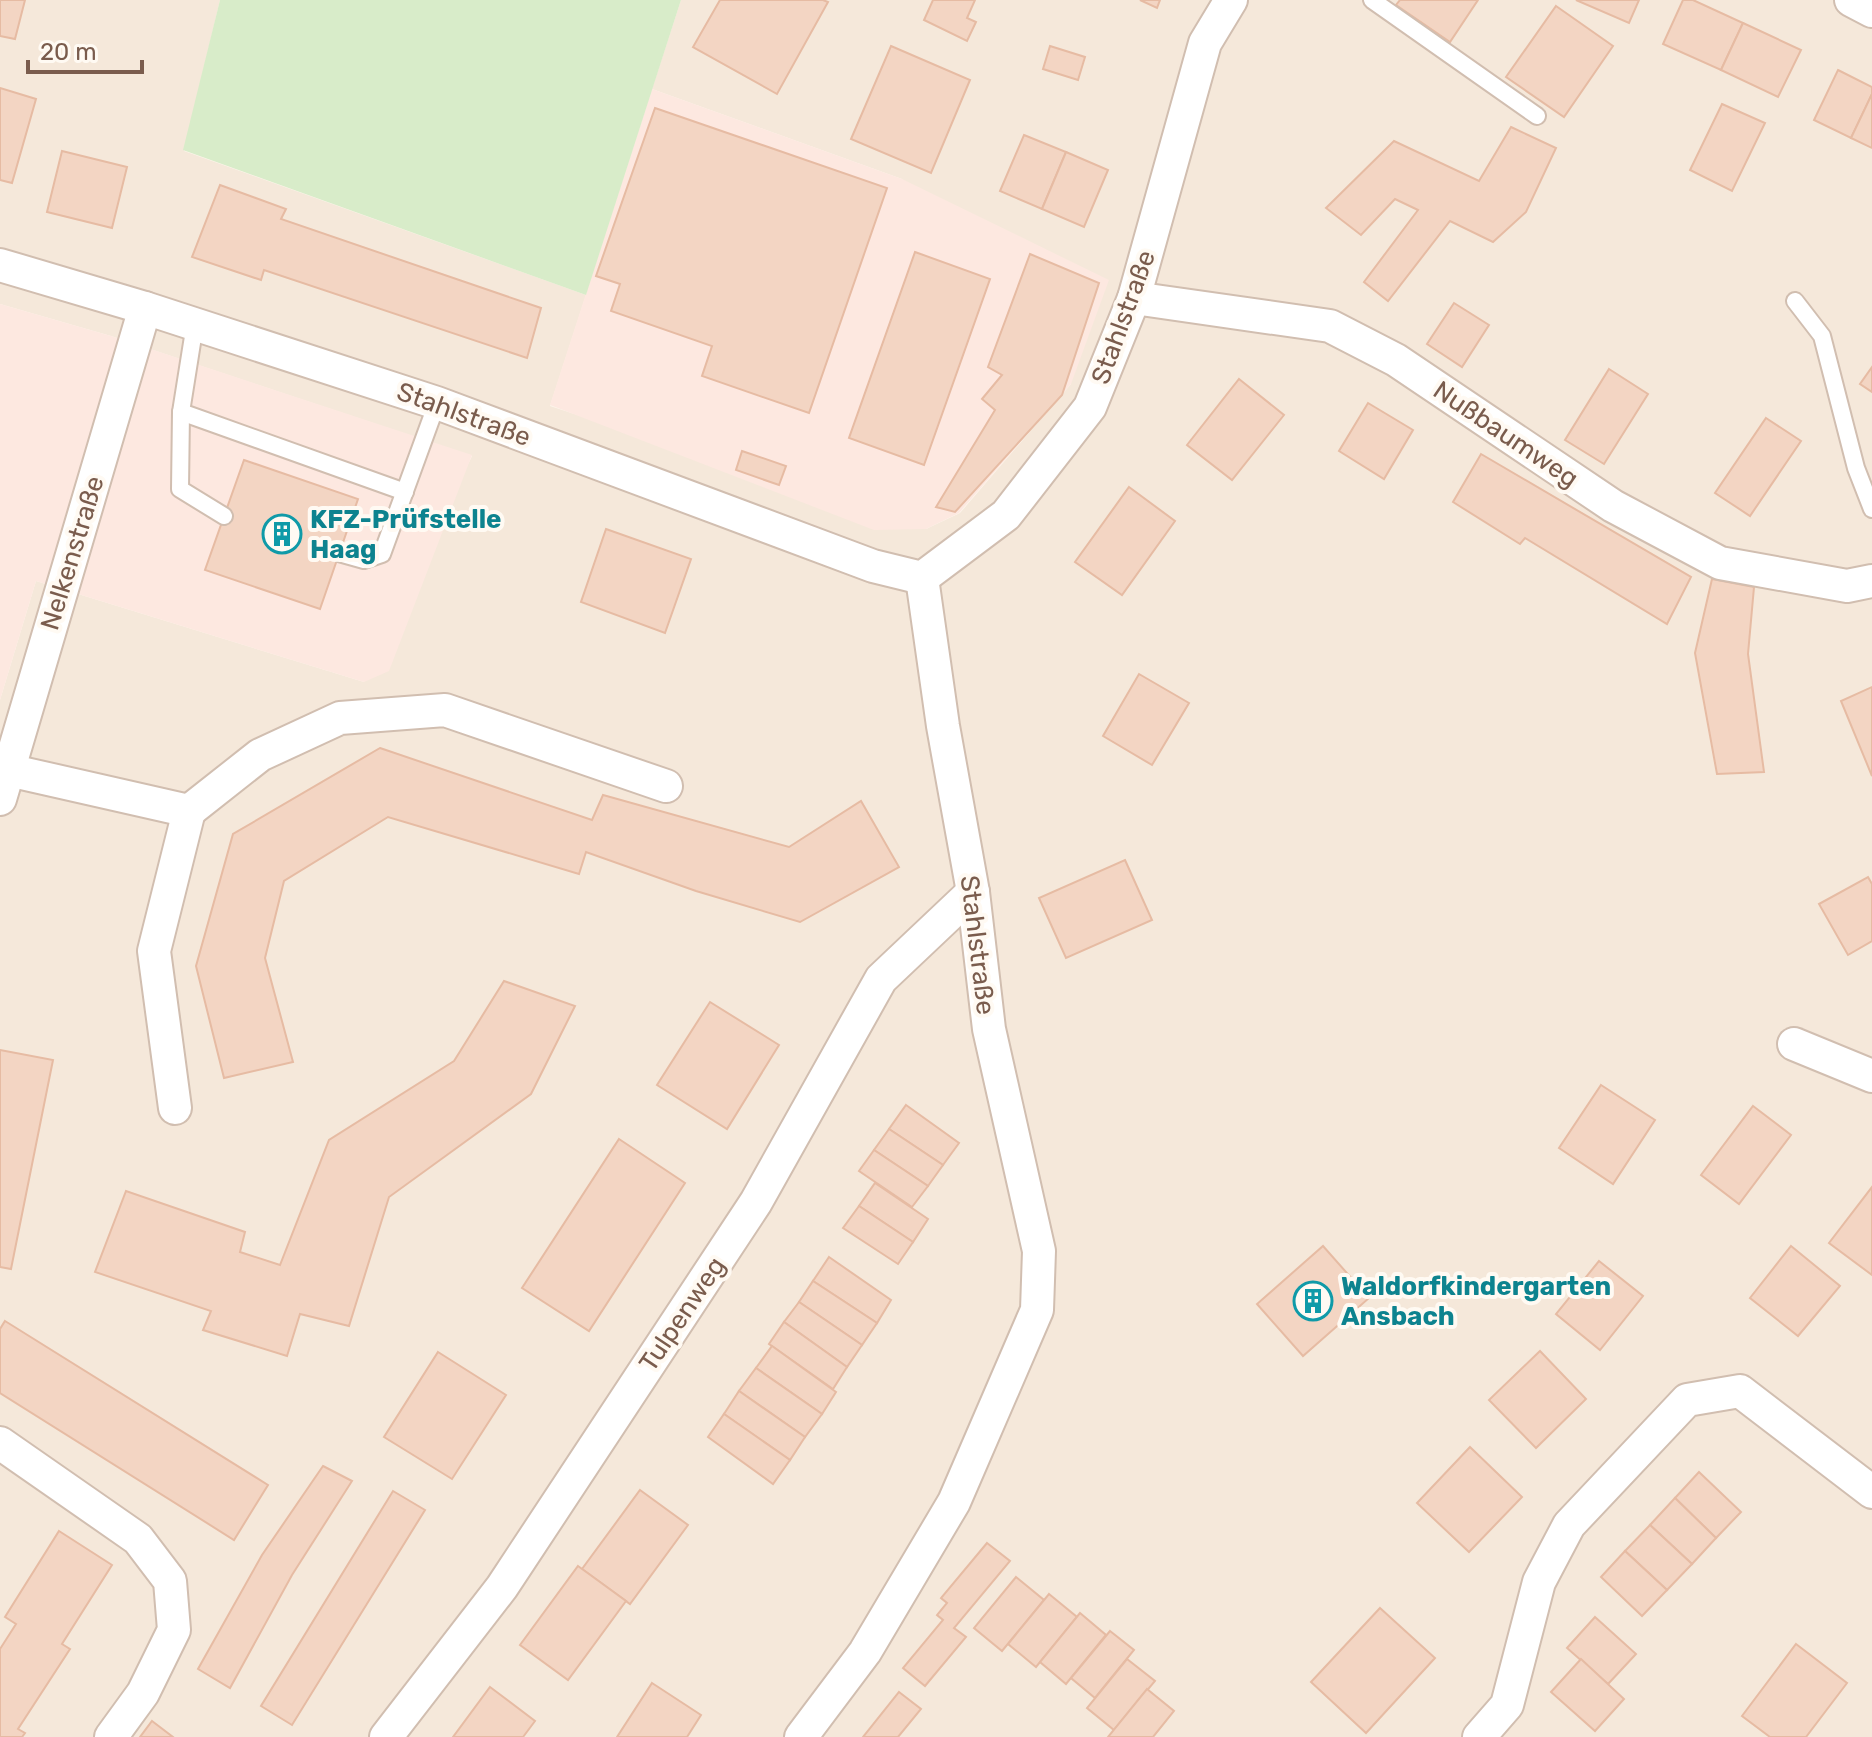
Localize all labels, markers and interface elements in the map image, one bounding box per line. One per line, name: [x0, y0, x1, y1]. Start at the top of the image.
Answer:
scale bar: [28, 24, 142, 74]
text: 20 m: [40, 38, 97, 66]
street label: Stahlstraße: [1085, 246, 1162, 388]
street label: Nußbaumweg: [1427, 375, 1584, 494]
street label: Stahlstraße: [393, 376, 535, 453]
street label: Nelkenstraße: [34, 472, 111, 634]
place label: KFZ-Prüfstelle Haag: [310, 504, 502, 565]
building icon: KFZ-Prüfstelle Haag: [261, 513, 303, 555]
street label: Stahlstraße: [954, 874, 1001, 1017]
street label: Tulpenweg: [633, 1251, 732, 1377]
place label: Waldorfkindergarten Ansbach: [1341, 1271, 1611, 1332]
building icon: Waldorfkindergarten Ansbach: [1292, 1280, 1334, 1322]

